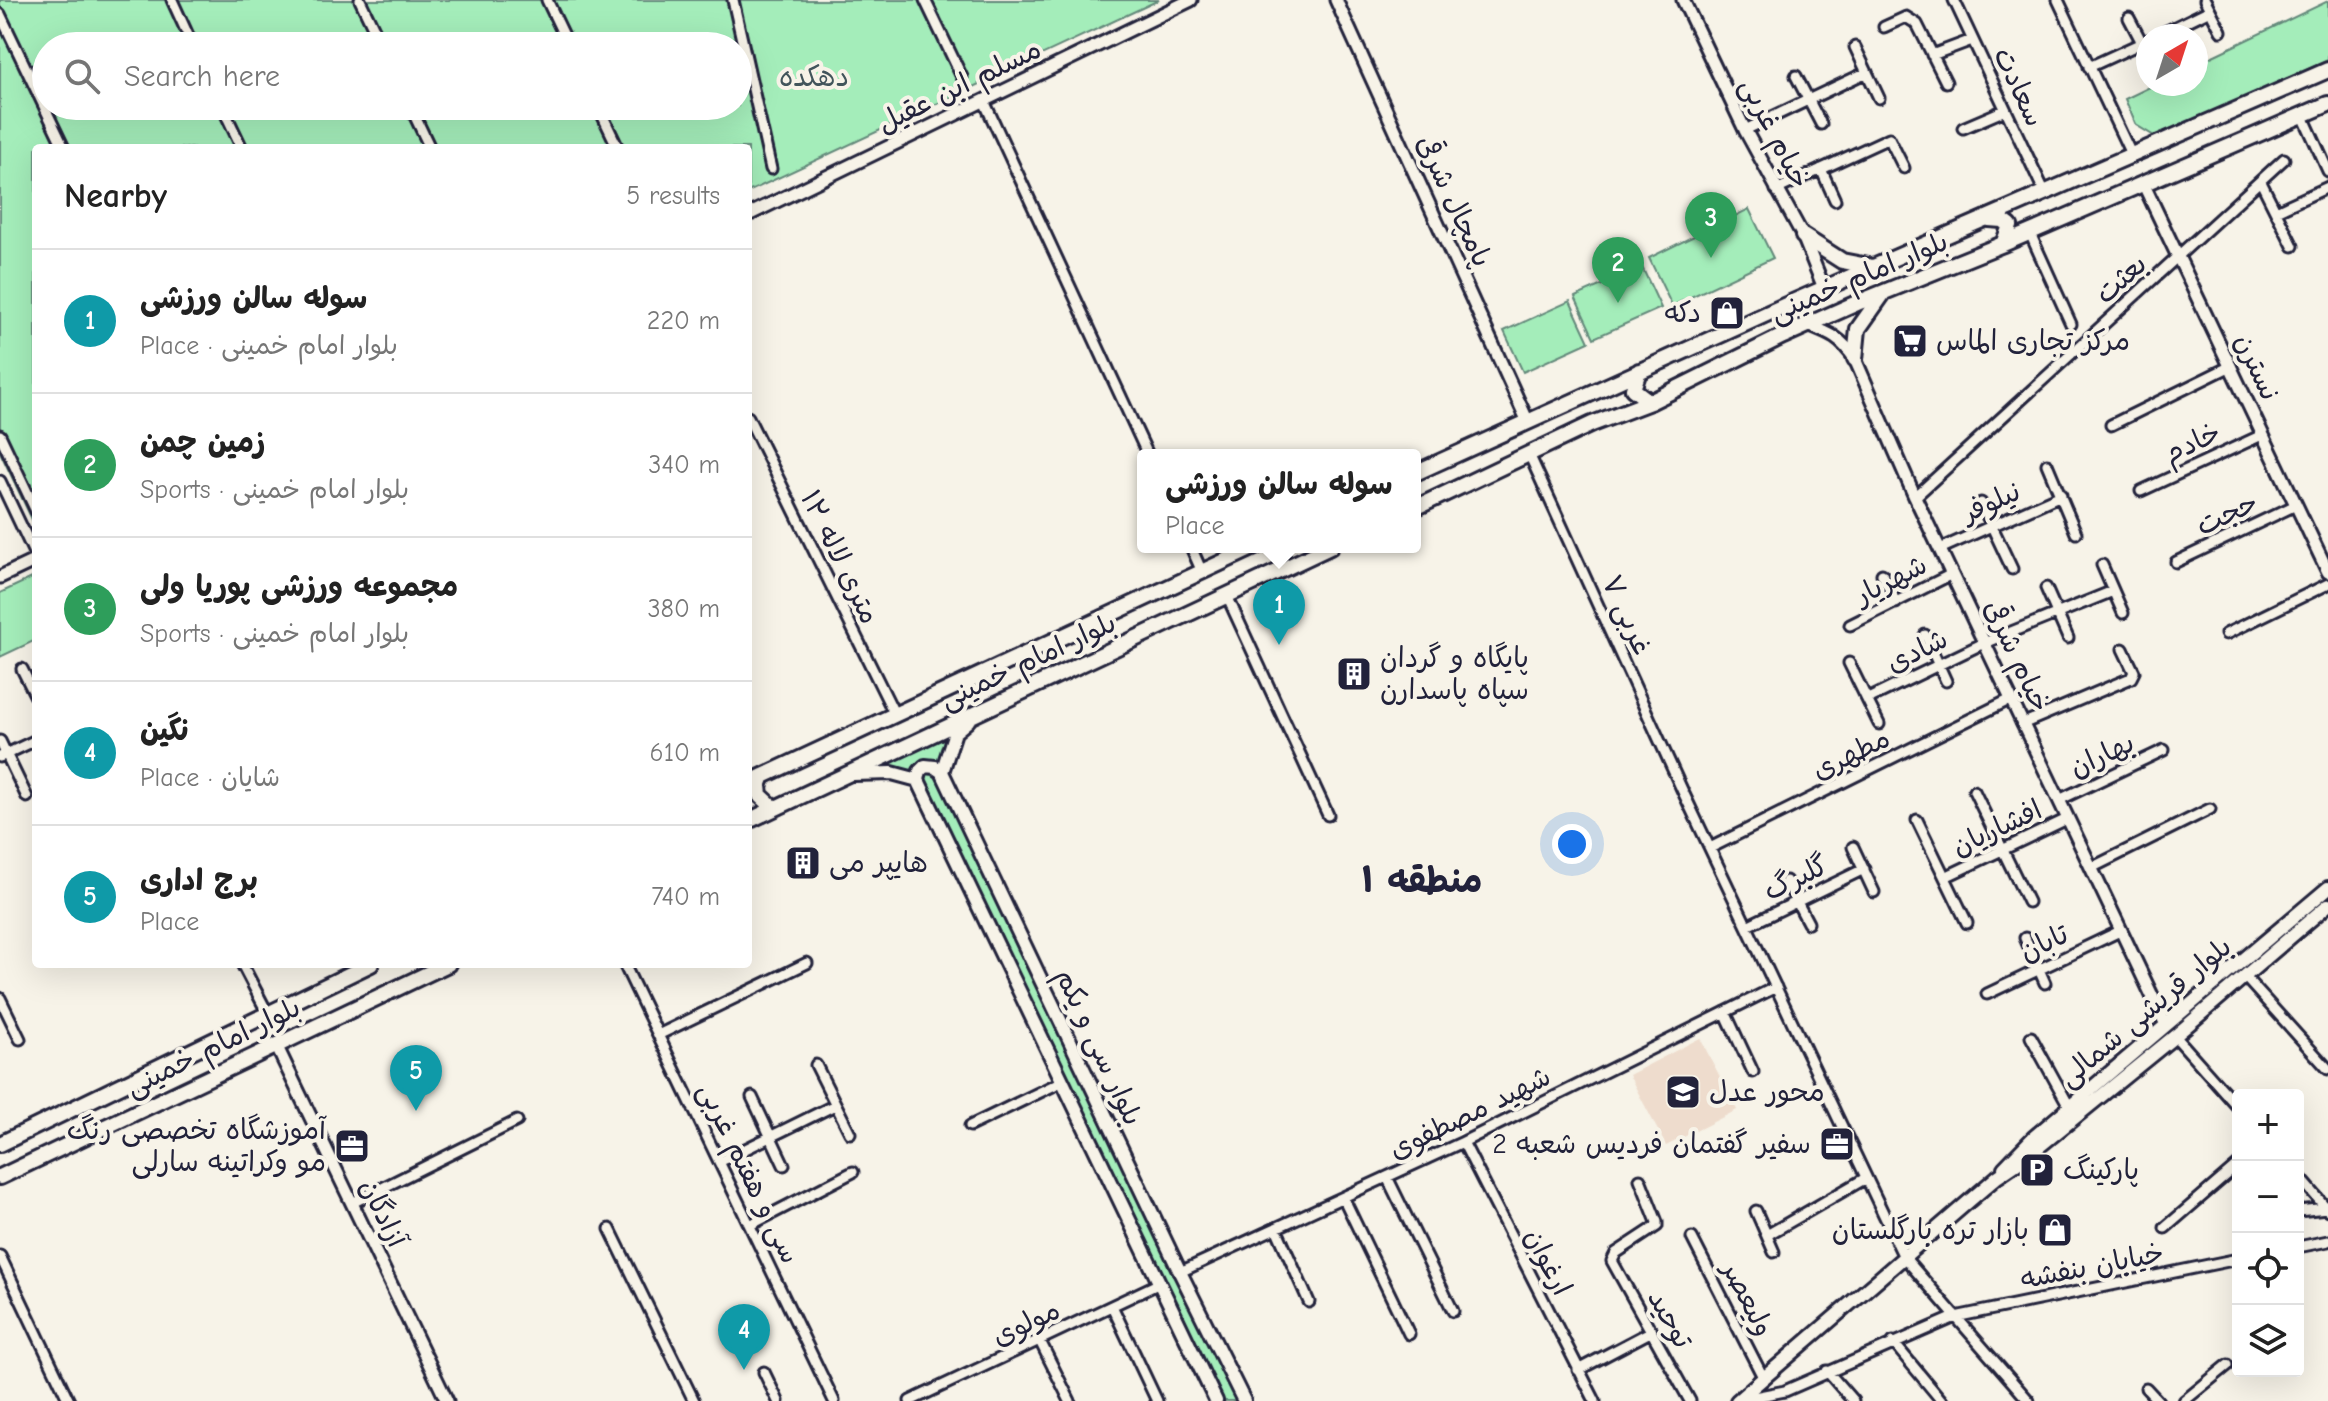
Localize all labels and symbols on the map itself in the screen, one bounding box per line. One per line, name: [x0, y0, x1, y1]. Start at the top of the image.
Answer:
north arrow: [2136, 24, 2208, 96]
street label: مسلم ابن عقیل: [872, 33, 1048, 144]
street label: سعادت: [1987, 42, 2051, 132]
park label: دهکده: [779, 61, 849, 93]
street label: خیام غربی: [1729, 72, 1816, 196]
street label: پامچال شرقی: [1408, 129, 1500, 273]
pin: 3: [1685, 192, 1737, 258]
street label: بلوار امام خمینی: [1765, 225, 1955, 334]
pin: 2: [1592, 237, 1644, 303]
street label: بعثت: [2089, 248, 2154, 311]
shop icon: دکه: [1708, 294, 1746, 332]
place label: دکه: [1665, 297, 1701, 329]
supermarket icon: مرکز تجاری الماس: [1891, 322, 1929, 360]
place label: مرکز تجاری الماس: [1936, 325, 2130, 357]
street label: نسترن: [2228, 329, 2286, 405]
street label: خادم: [2158, 416, 2228, 475]
street label: نیلوفر: [1955, 475, 2026, 532]
street label: ۱۲ متری لاله: [794, 485, 886, 629]
street label: حجت: [2191, 486, 2263, 542]
street label: شهریار: [1848, 548, 1932, 612]
street label: ۷ غربی: [1594, 570, 1659, 660]
pin: 1: [1253, 579, 1305, 645]
street label: خیام شرقی: [1973, 594, 2059, 719]
street label: بلوار امام خمینی: [935, 606, 1123, 720]
street label: شادی: [1881, 623, 1953, 679]
place label: پایگاه و گردان سپاه پاسدارن: [1380, 641, 1529, 708]
building icon: پایگاه و گردان سپاه پاسدارن: [1335, 655, 1373, 693]
street label: مطهری: [1807, 722, 1895, 786]
street label: بهاران: [2065, 726, 2140, 785]
street label: افشاریان: [1947, 793, 2047, 863]
your location: [1552, 824, 1592, 864]
building icon: هایپر می: [784, 844, 822, 882]
place label: هایپر می: [829, 847, 928, 881]
street label: گلبرگ: [1758, 848, 1834, 908]
district label: منطقه ۱: [1362, 860, 1482, 901]
street label: تابان: [2015, 918, 2075, 969]
street label: بلوار قریشی شمالی: [2052, 930, 2239, 1094]
street label: بلوار سی و یکم: [1044, 964, 1149, 1132]
street label: بلوار امام خمینی: [120, 991, 308, 1108]
pin: 5: [390, 1045, 442, 1111]
street label: شهید مصطفوی: [1384, 1060, 1556, 1167]
school or university icon: محور عدل: [1664, 1073, 1702, 1111]
place label: محور عدل: [1709, 1076, 1825, 1108]
street label: سی و هفتم غربی: [687, 1077, 807, 1271]
place label: آموزشگاه تخصصی رنگ مو وکراتینه سارلی: [67, 1113, 327, 1179]
office icon: سفیر گفتمان فردیس شعبه 2: [1818, 1125, 1856, 1163]
office icon: آموزشگاه تخصصی رنگ مو وکراتینه سارلی: [333, 1127, 371, 1165]
place label: سفیر گفتمان فردیس شعبه 2: [1492, 1127, 1811, 1161]
parking icon: پارکینگ: [2018, 1151, 2056, 1189]
place label: پارکینگ: [2063, 1153, 2139, 1188]
street label: آزادگان: [353, 1173, 414, 1253]
shop icon: بازار تره بارگلستان: [2036, 1211, 2074, 1249]
place label: بازار تره بارگلستان: [1832, 1213, 2029, 1247]
street label: ارغوان: [1518, 1224, 1578, 1300]
street label: خیابان بنفشه: [2018, 1236, 2167, 1297]
street label: ولیعصر: [1715, 1255, 1780, 1341]
street label: توحید: [1641, 1284, 1699, 1355]
street label: مولوی: [987, 1294, 1065, 1353]
pin: 4: [718, 1304, 770, 1370]

